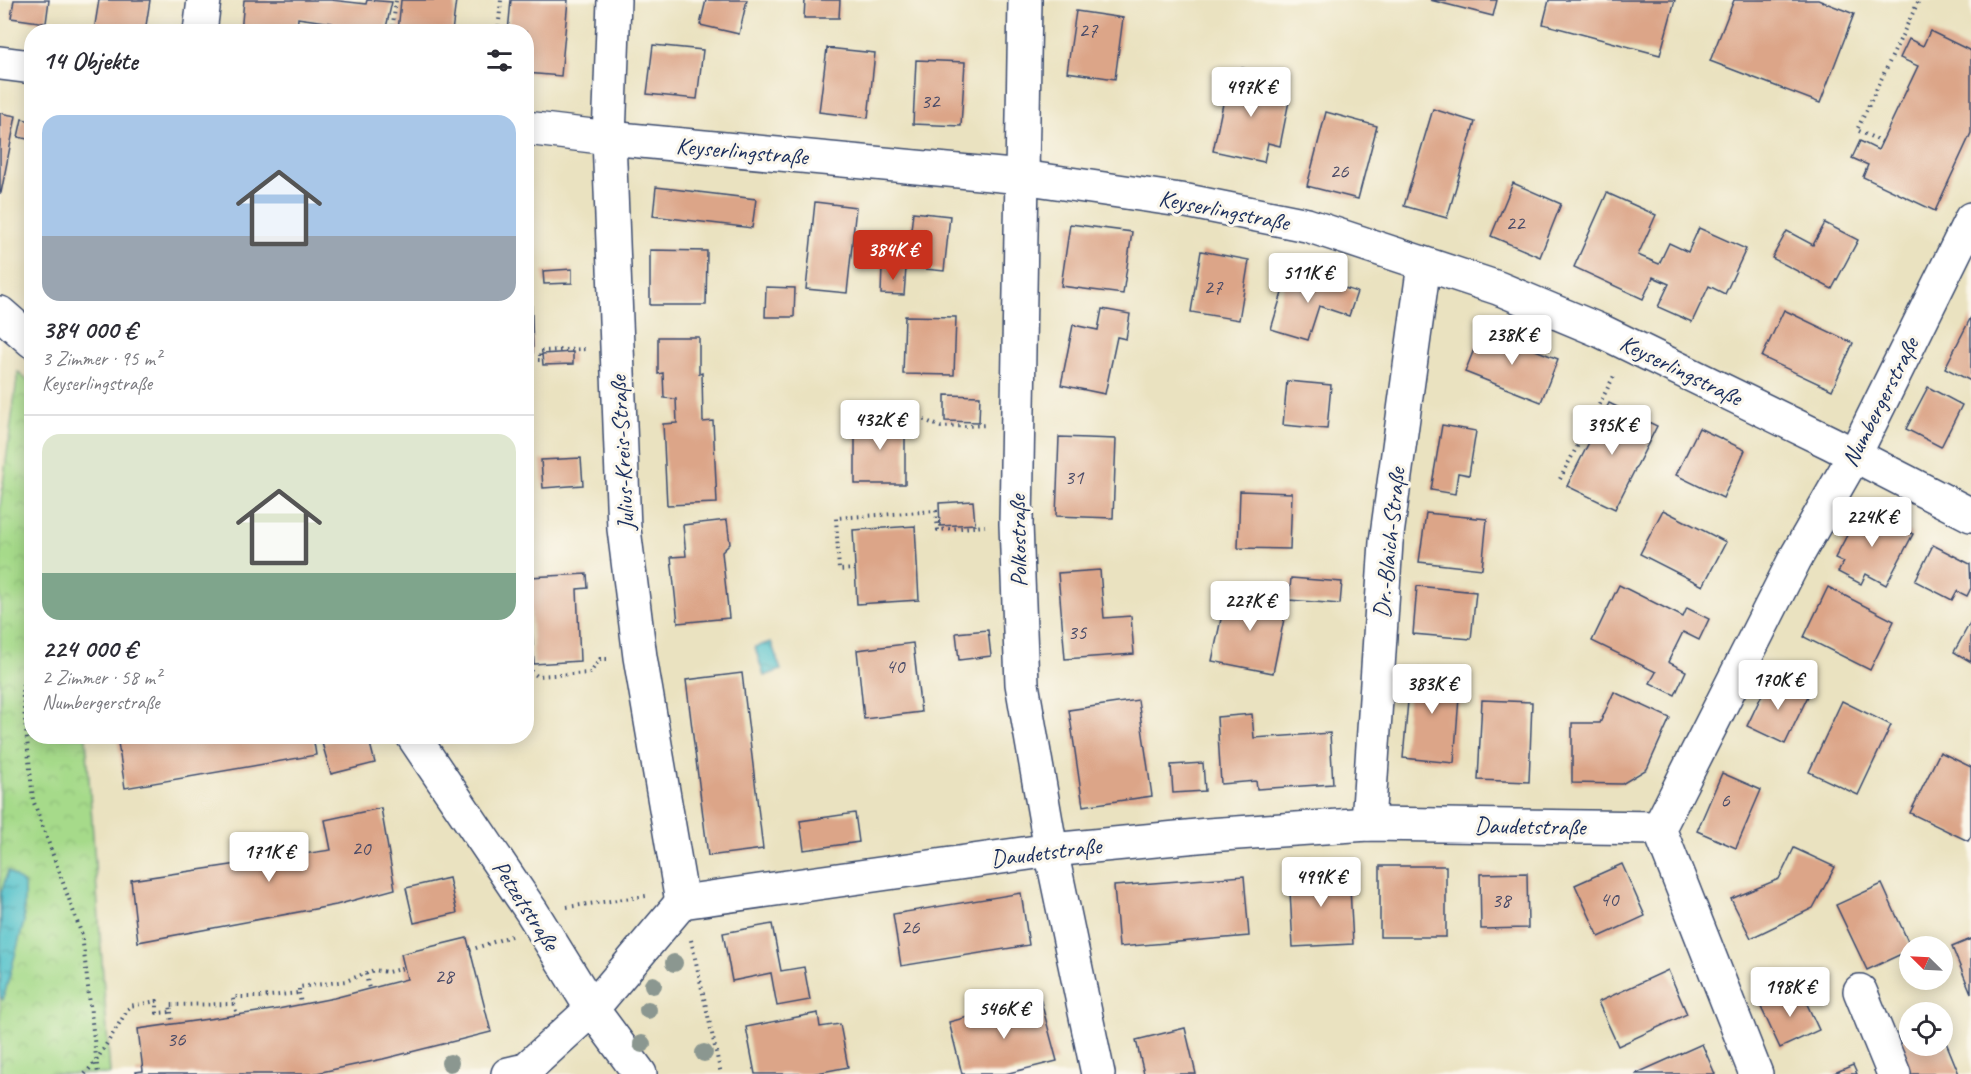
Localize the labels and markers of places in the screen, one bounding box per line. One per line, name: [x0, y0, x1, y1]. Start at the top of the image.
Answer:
pin: 497K €: [1202, 67, 1300, 118]
pin: 384K €: [844, 230, 942, 281]
pin: 511K €: [1259, 253, 1357, 304]
pin: 238K €: [1463, 315, 1561, 366]
pin: 432K €: [831, 400, 929, 451]
pin: 395K €: [1563, 405, 1661, 456]
pin: 224K €: [1823, 497, 1921, 548]
pin: 227K €: [1201, 581, 1299, 632]
pin: 170K €: [1729, 660, 1827, 711]
pin: 383K €: [1383, 664, 1481, 715]
pin: 171K €: [220, 832, 318, 883]
pin: 499K €: [1272, 857, 1370, 908]
pin: 198K €: [1741, 967, 1839, 1018]
pin: 546K €: [955, 989, 1053, 1040]

